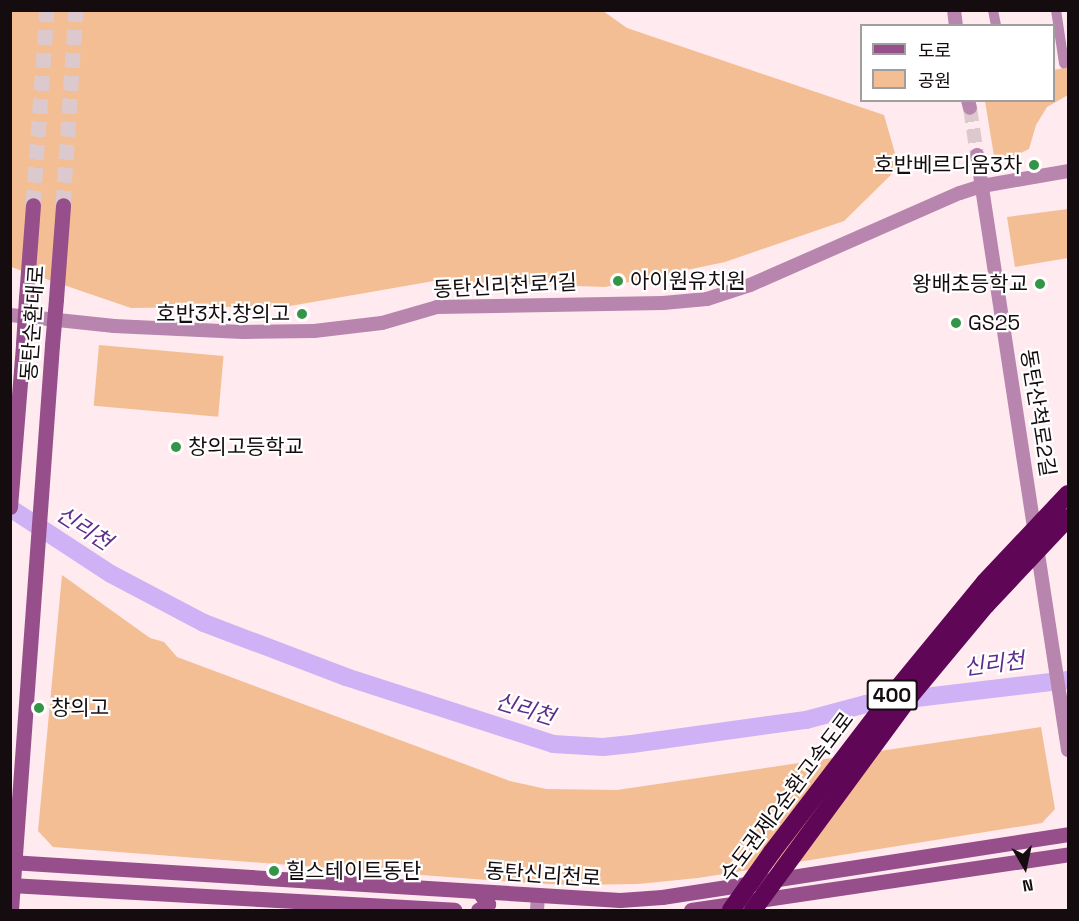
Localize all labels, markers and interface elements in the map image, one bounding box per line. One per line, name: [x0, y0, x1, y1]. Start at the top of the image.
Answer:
legend: [860, 24, 1055, 102]
text: 도로: [918, 39, 951, 62]
text: 공원: [918, 69, 951, 92]
place label: 호반베르디움3차: [874, 152, 1022, 178]
marker: 호반베르디움3차: [1027, 158, 1041, 172]
street label: 동탄순환대로: [16, 264, 50, 382]
place label: 아이원유치원: [630, 268, 746, 294]
street label: 동탄신리천로1길: [432, 270, 578, 302]
place label: 왕배초등학교: [912, 271, 1028, 297]
marker: 아이원유치원: [611, 274, 625, 288]
marker: 왕배초등학교: [1033, 277, 1047, 291]
place label: 호반3차.창의고: [156, 301, 290, 327]
marker: 호반3차.창의고: [295, 307, 309, 321]
place label: GS25: [968, 310, 1020, 336]
marker: GS25: [949, 316, 963, 330]
street label: 동탄산척로2길: [1015, 348, 1061, 478]
place label: 창의고등학교: [188, 434, 304, 460]
marker: 창의고등학교: [169, 440, 183, 454]
water label: 신리천: [51, 500, 117, 556]
water label: 신리천: [962, 647, 1026, 681]
road number: 400: [866, 678, 918, 712]
water label: 신리천: [492, 688, 558, 730]
place label: 창의고: [51, 695, 109, 721]
marker: 창의고: [32, 701, 46, 715]
street label: 수도권제2순환고속도로: [715, 707, 859, 887]
north arrow: [995, 837, 1055, 897]
place label: 힐스테이트동탄: [286, 858, 421, 884]
street label: 동탄신리천로: [484, 858, 602, 892]
marker: 힐스테이트동탄: [267, 864, 281, 878]
text: N: [1021, 874, 1035, 896]

